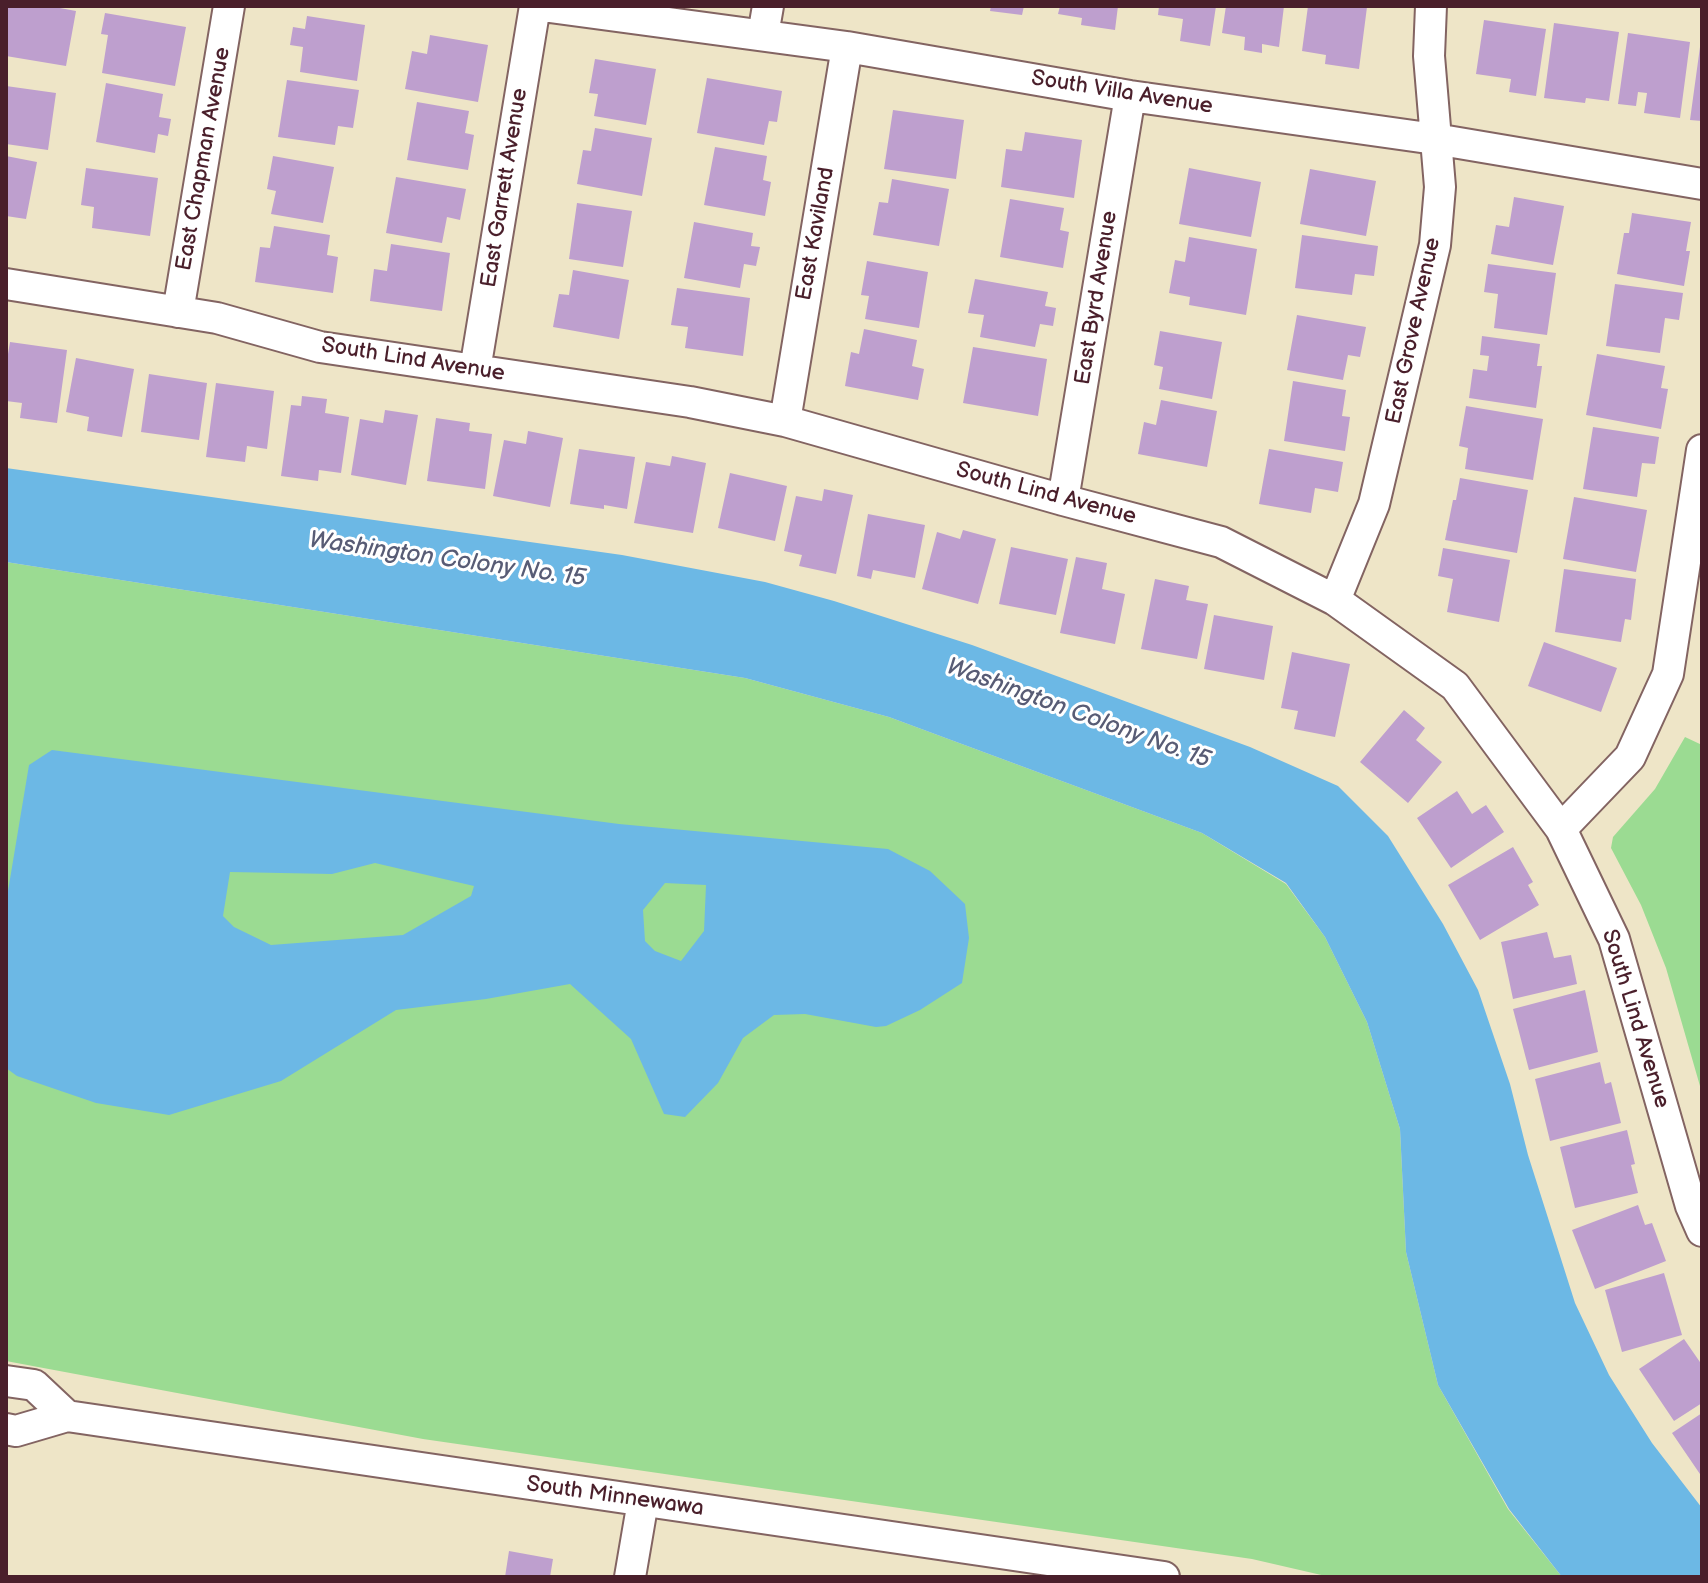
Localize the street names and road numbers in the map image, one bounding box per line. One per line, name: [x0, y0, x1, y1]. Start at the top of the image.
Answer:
street label: East Chapman Avenue: [171, 45, 237, 273]
street label: South Villa Avenue: [1029, 66, 1215, 120]
street label: East Garrett Avenue: [476, 87, 534, 289]
street label: East Kaviland: [791, 165, 841, 303]
street label: East Byrd Avenue: [1070, 209, 1124, 387]
street label: East Grove Avenue: [1381, 235, 1447, 427]
street label: South Lind Avenue: [319, 332, 507, 388]
street label: South Lind Avenue: [953, 457, 1139, 531]
street label: South Lind Avenue: [1595, 927, 1675, 1111]
street label: South Minnewawa: [525, 1471, 705, 1523]

